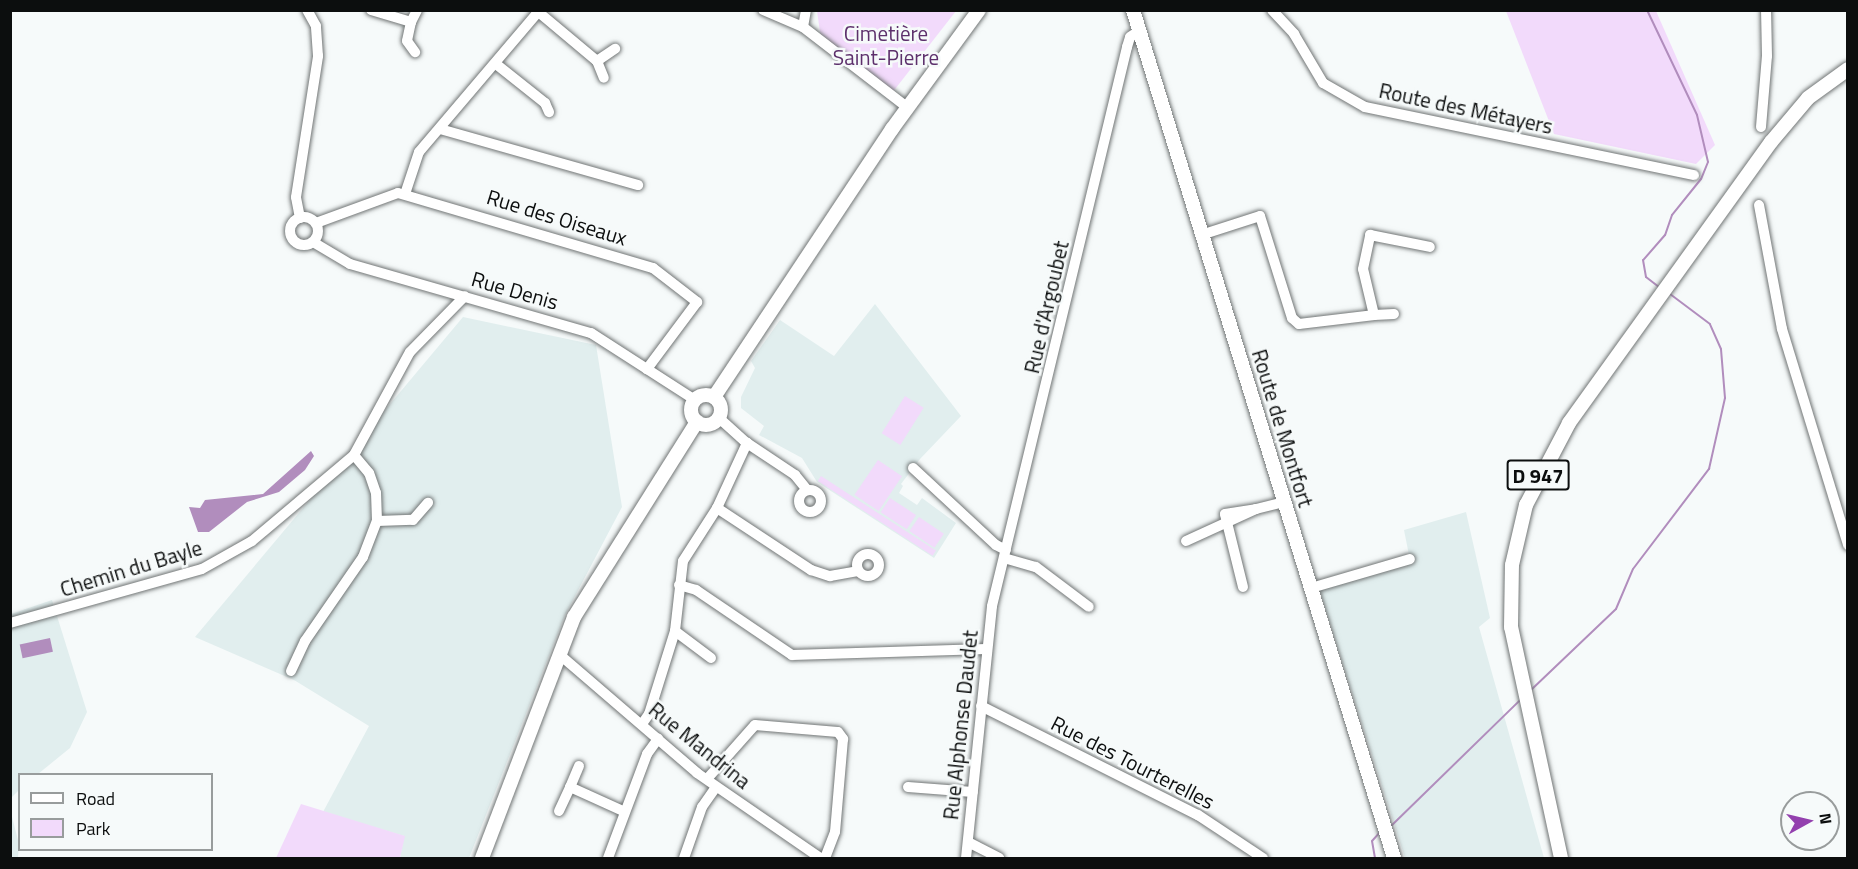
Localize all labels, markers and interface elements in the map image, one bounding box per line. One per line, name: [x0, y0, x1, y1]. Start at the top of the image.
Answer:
park label: Cimetière Saint-Pierre: [833, 20, 939, 70]
street label: Route des Métayers: [1377, 77, 1555, 139]
street label: Rue des Oiseaux: [484, 184, 630, 250]
street label: Rue d'Argoubet: [1018, 238, 1074, 376]
street label: Rue Denis: [469, 266, 561, 314]
street label: Route de Montfort: [1247, 346, 1319, 510]
road number: D 947: [1506, 458, 1570, 492]
street label: Chemin du Bayle: [57, 534, 205, 602]
street label: Rue Alphonse Daudet: [938, 629, 982, 821]
street label: Rue Mandrina: [644, 696, 756, 794]
street label: Rue des Tourterelles: [1047, 710, 1219, 814]
legend: [18, 773, 213, 851]
text: Road: [76, 785, 115, 812]
north arrow: [1780, 791, 1840, 851]
text: N: [1813, 812, 1838, 826]
text: Park: [76, 815, 110, 842]

